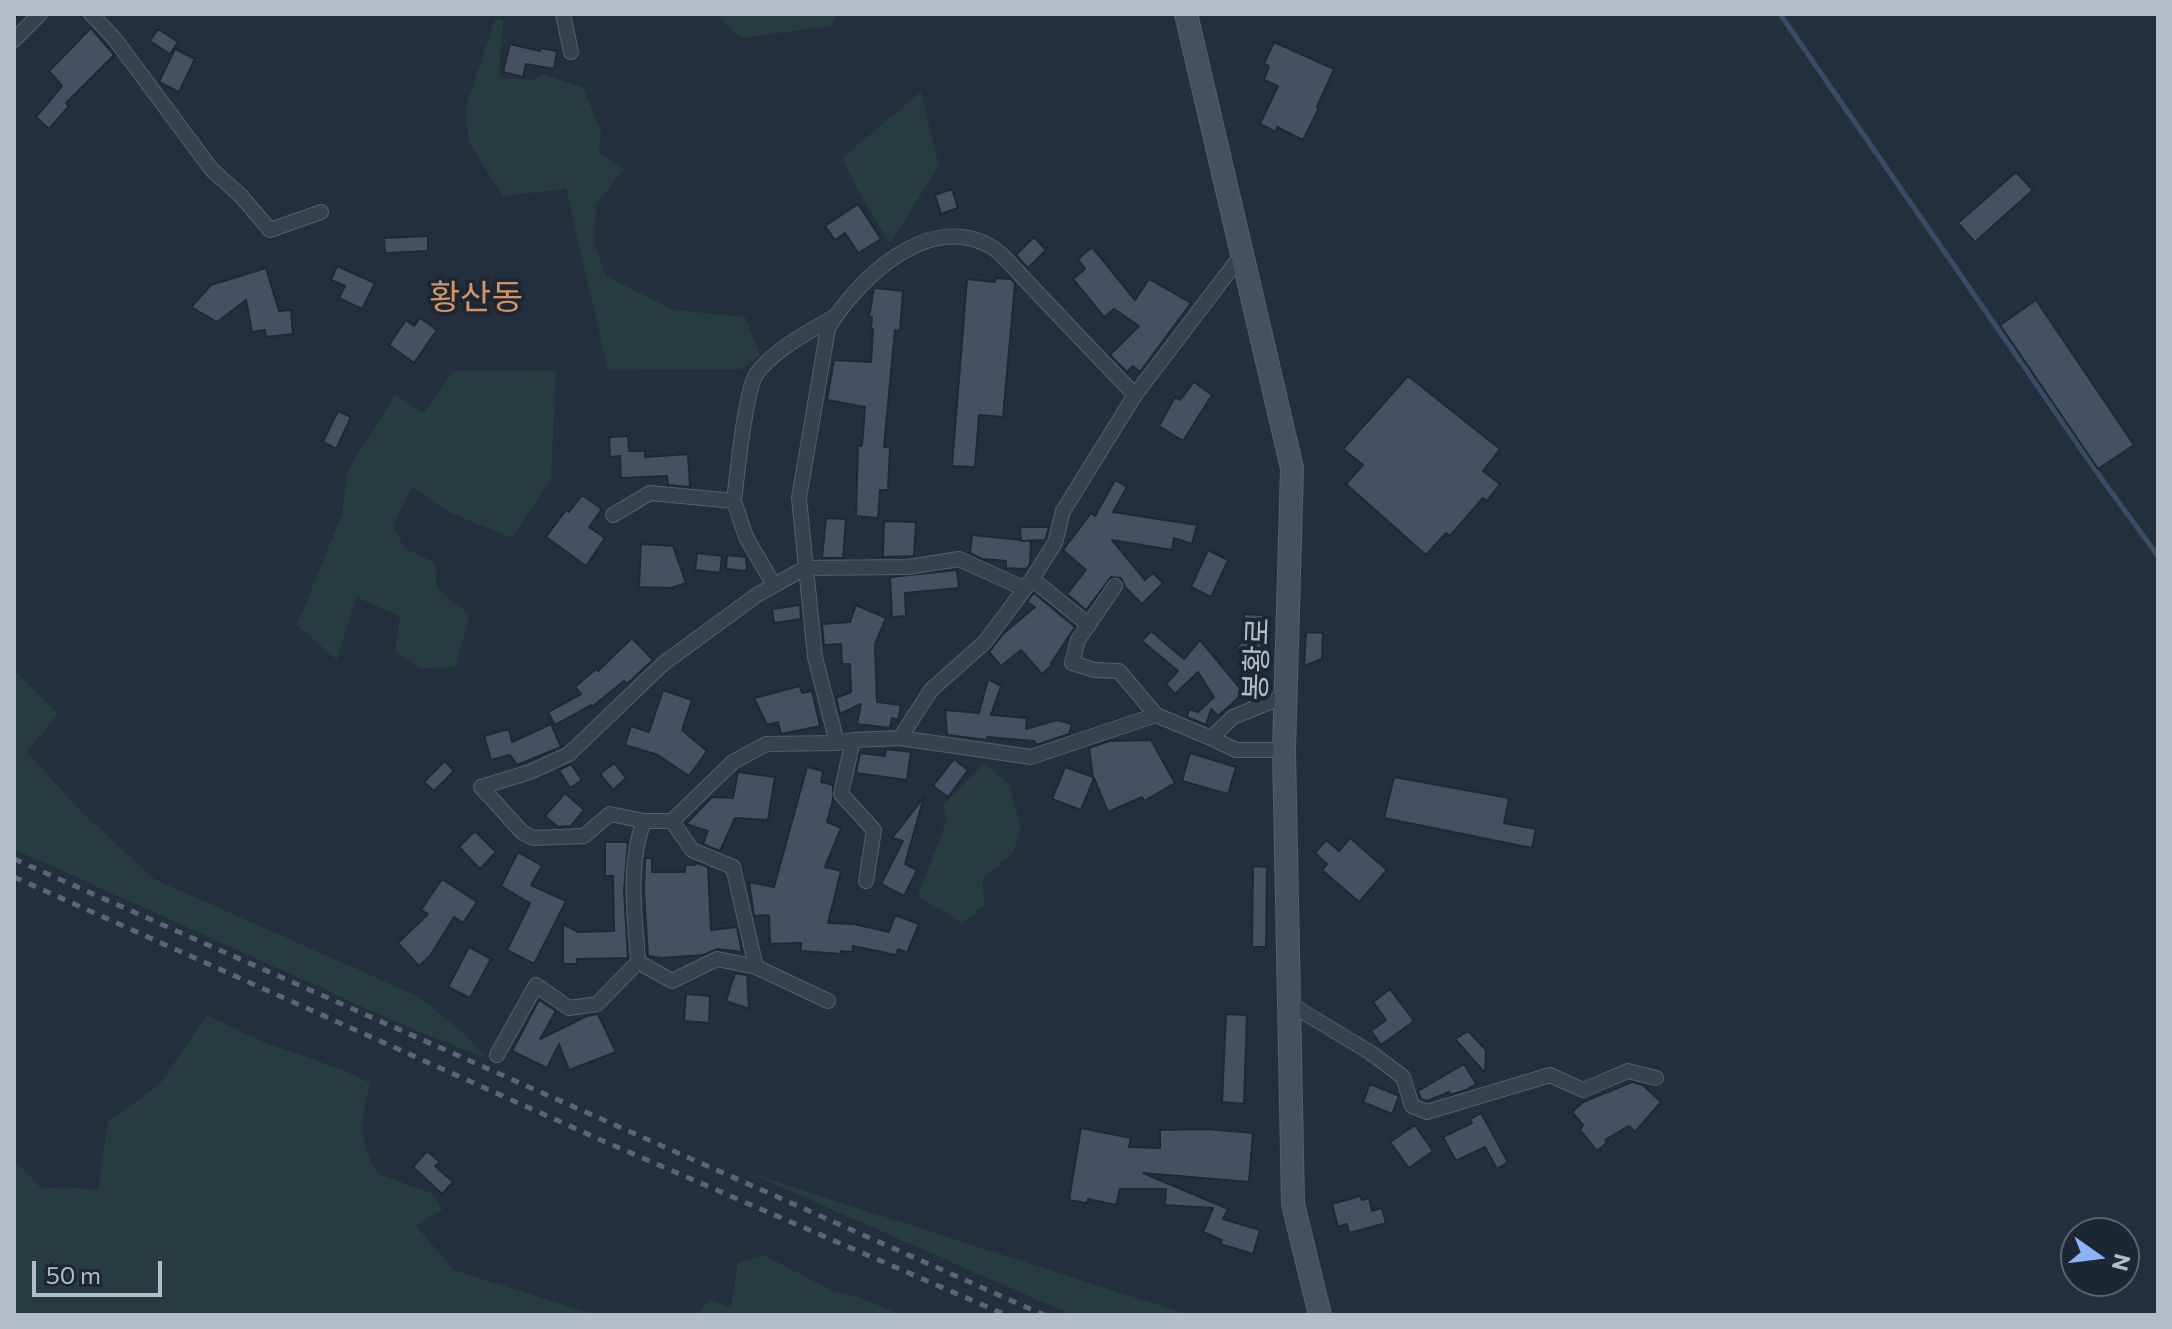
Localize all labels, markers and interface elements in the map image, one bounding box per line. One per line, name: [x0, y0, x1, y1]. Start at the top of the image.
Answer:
district label: 황산동: [429, 278, 523, 318]
street label: 봉황로: [1238, 617, 1276, 701]
north arrow: [2060, 1217, 2140, 1297]
scale bar: [36, 1245, 166, 1295]
text: N: [2107, 1251, 2137, 1274]
text: 50 m: [46, 1260, 101, 1289]

